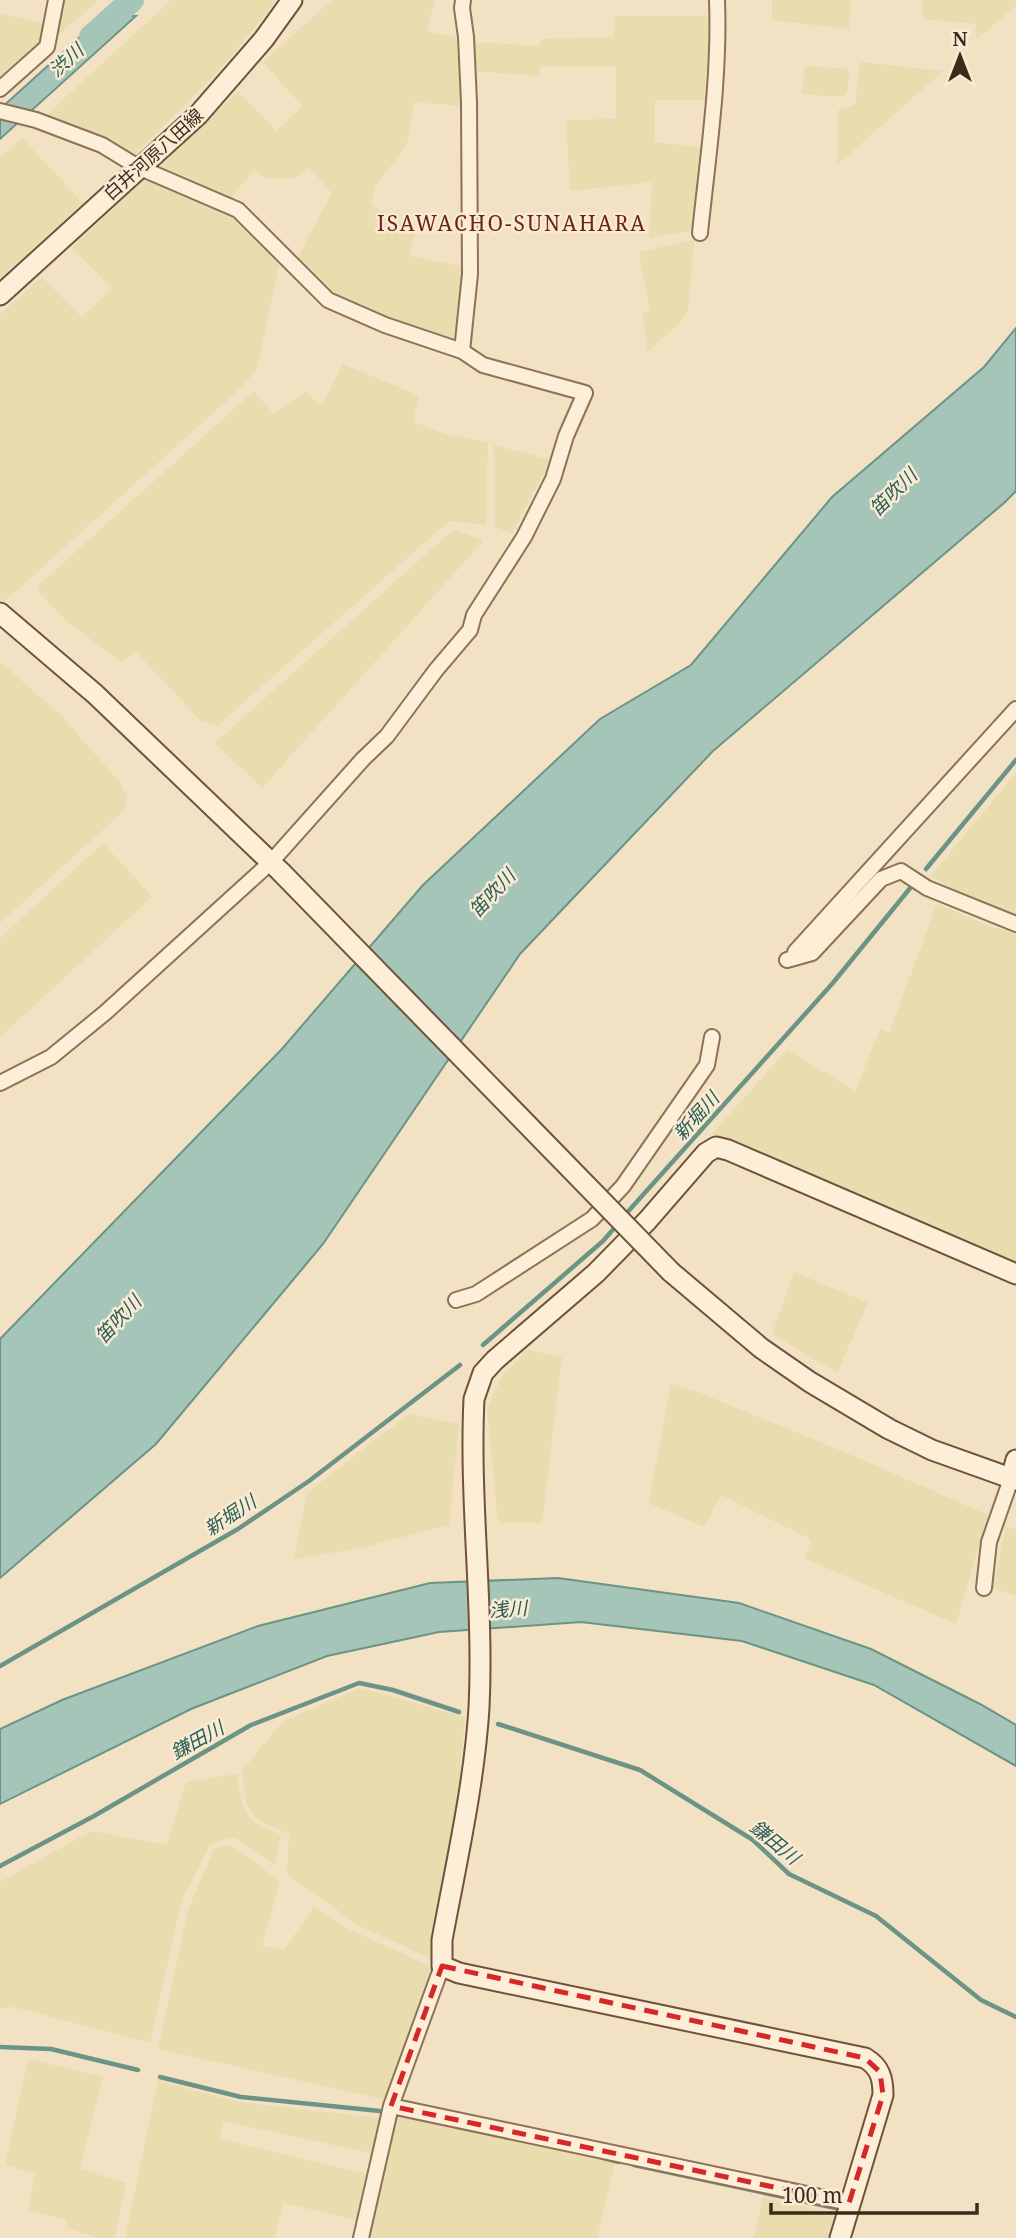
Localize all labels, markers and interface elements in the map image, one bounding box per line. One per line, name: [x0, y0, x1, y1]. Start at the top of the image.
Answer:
north arrow: [925, 21, 995, 91]
text: N: [953, 26, 968, 52]
water label: 渋川: [43, 36, 90, 82]
street label: 白井河原八田線: [98, 103, 208, 205]
district label: ISAWACHO-SUNAHARA: [377, 209, 647, 237]
water label: 笛吹川: [864, 461, 924, 521]
water label: 笛吹川: [463, 862, 522, 923]
water label: 新堀川: [667, 1085, 726, 1146]
water label: 笛吹川: [89, 1288, 148, 1349]
water label: 新堀川: [199, 1487, 263, 1541]
water label: 浅川: [488, 1595, 530, 1623]
water label: 鎌田川: [166, 1714, 230, 1765]
water label: 鎌田川: [745, 1814, 807, 1871]
scale bar: [771, 2172, 978, 2216]
text: 100 m: [782, 2181, 843, 2209]

